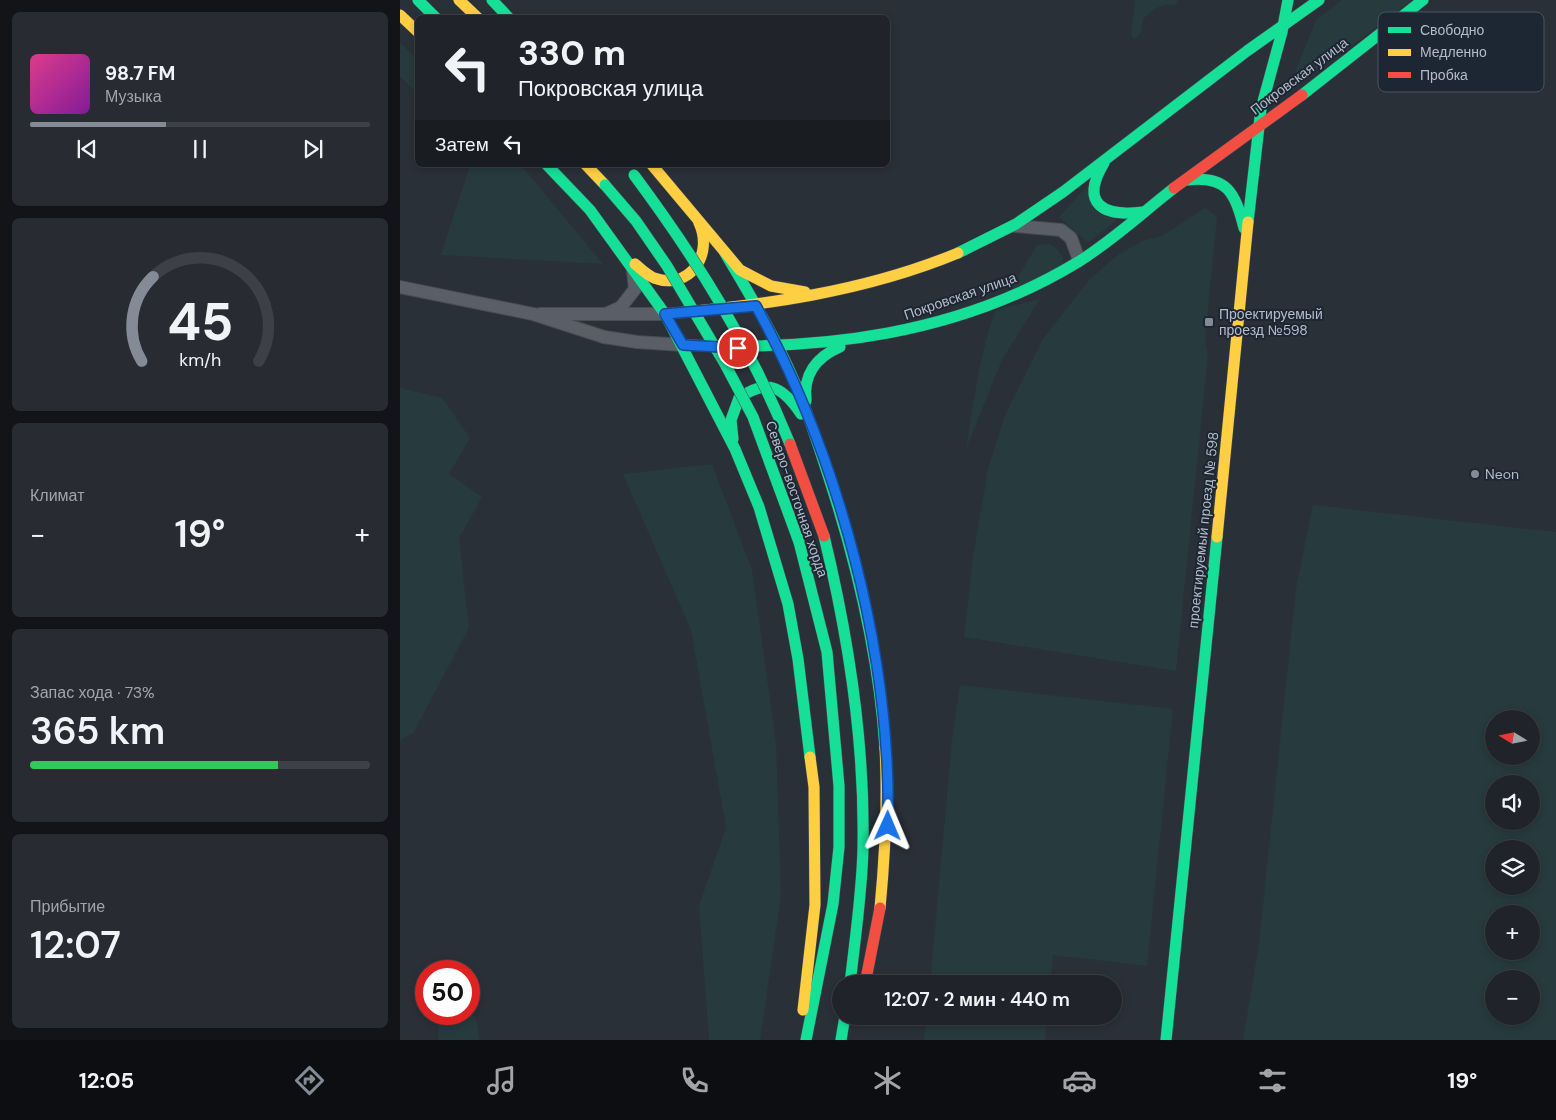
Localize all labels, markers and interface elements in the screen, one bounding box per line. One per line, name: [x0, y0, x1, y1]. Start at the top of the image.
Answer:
legend: [1378, 12, 1544, 92]
text: Свободно: [1420, 21, 1485, 39]
text: 330 m: [518, 30, 626, 76]
street label: Покровская улица: [1247, 33, 1352, 119]
icon: left: [435, 35, 500, 100]
text: Медленно: [1420, 43, 1487, 61]
text: 98.7 FM: [105, 61, 175, 86]
text: Пробка: [1420, 66, 1468, 84]
text: Покровская улица: [518, 74, 703, 103]
text: Музыка: [105, 86, 162, 107]
icon: left: [499, 130, 527, 158]
text: Затем: [435, 132, 489, 157]
icon: previous: [73, 135, 101, 163]
icon: pause: [186, 135, 214, 163]
icon: next: [299, 135, 327, 163]
street label: Покровская улица: [901, 268, 1019, 324]
text: 45: [167, 288, 233, 356]
place label: Проектируемый проезд №598: [1219, 305, 1323, 339]
marker: Проектируемый проезд №598: [1203, 316, 1215, 328]
pin: [717, 327, 759, 369]
icon: arrive: [724, 334, 752, 362]
text: km/h: [179, 348, 221, 372]
street label: Северо-восточная хорда: [762, 419, 832, 580]
street label: проектируемый проезд № 598: [1184, 431, 1222, 629]
place label: Neon: [1485, 465, 1519, 483]
marker: Neon: [1469, 468, 1481, 480]
text: Климат: [30, 485, 84, 506]
text: 19°: [175, 509, 225, 559]
text: −: [30, 516, 45, 553]
text: +: [355, 516, 370, 553]
text: Запас хода · 73%: [30, 682, 155, 703]
text: 365 km: [30, 706, 165, 756]
north arrow: [1485, 710, 1540, 765]
map controls: [1485, 710, 1540, 1025]
button: sound: [1485, 775, 1540, 830]
position arrow: [861, 799, 913, 851]
button: layers: [1485, 840, 1540, 895]
text: Прибытие: [30, 896, 105, 917]
button: +: [1485, 905, 1540, 960]
text: 12:07: [30, 920, 121, 970]
speed limit sign: 50: [415, 960, 480, 1025]
button: −: [1485, 970, 1540, 1025]
text: 12:07 · 2 мин · 440 m: [884, 987, 1070, 1012]
icon: directions: [292, 1063, 327, 1098]
icon: music: [484, 1063, 519, 1098]
icon: phone: [677, 1063, 712, 1098]
icon: climate: [870, 1063, 905, 1098]
icon: car: [1062, 1063, 1097, 1098]
icon: filters: [1255, 1063, 1290, 1098]
text: 12:05: [79, 1066, 134, 1095]
text: 19°: [1447, 1066, 1477, 1095]

